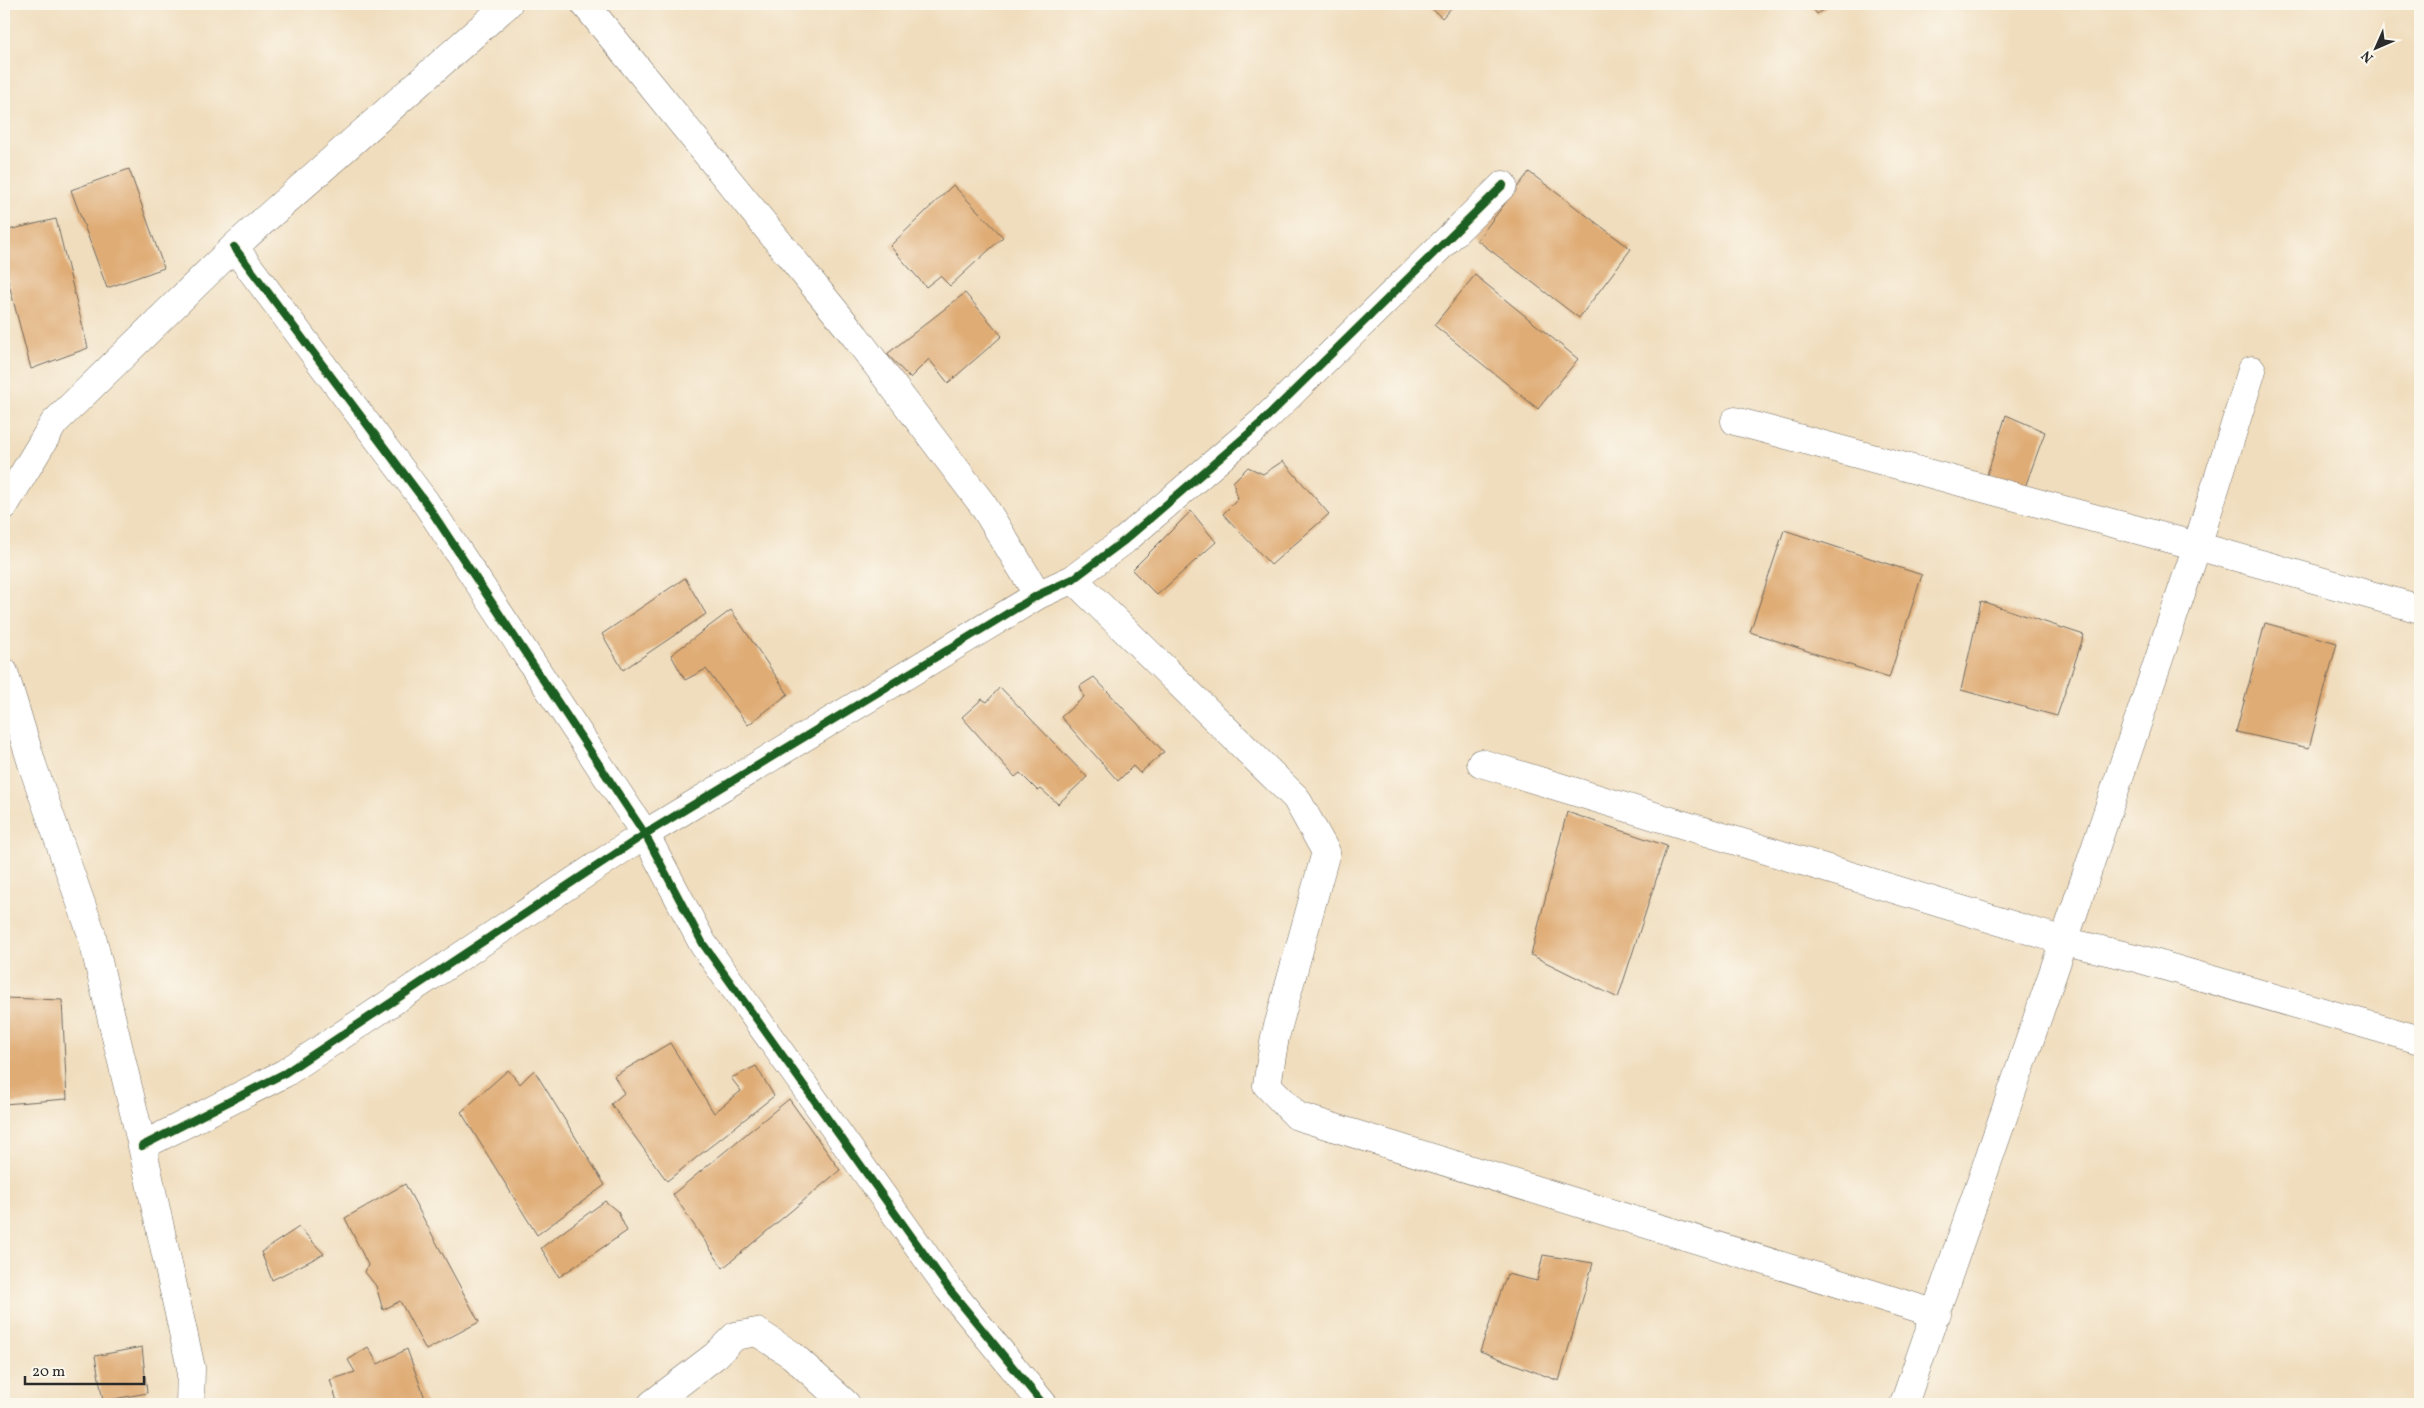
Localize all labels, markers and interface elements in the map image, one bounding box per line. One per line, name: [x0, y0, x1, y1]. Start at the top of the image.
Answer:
north arrow: [2352, 22, 2402, 72]
text: N: [2358, 46, 2378, 66]
scale bar: [25, 1353, 144, 1385]
text: 20 m: [32, 1362, 65, 1383]

